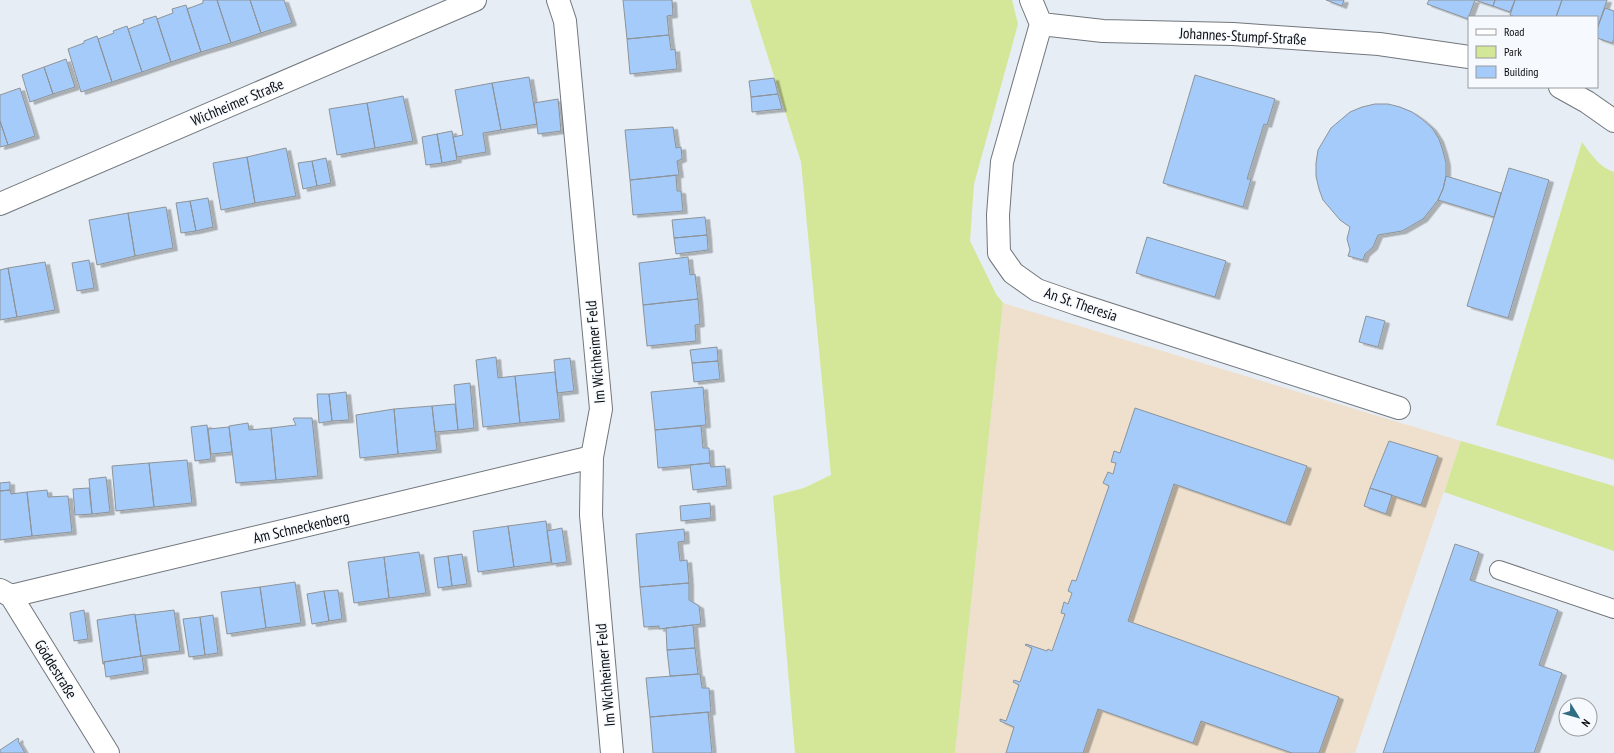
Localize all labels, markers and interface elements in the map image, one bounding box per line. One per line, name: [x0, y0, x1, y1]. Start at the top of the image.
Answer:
legend: [1468, 16, 1598, 88]
street label: Johannes-Stumpf-Straße: [1178, 23, 1307, 49]
text: Road: [1504, 24, 1524, 39]
text: Park: [1504, 44, 1522, 59]
text: Building: [1504, 64, 1539, 79]
street label: Wichheimer Straße: [188, 74, 286, 130]
street label: An St. Theresia: [1042, 283, 1120, 325]
street label: Im Wichheimer Feld: [581, 300, 609, 404]
street label: Am Schneckenberg: [251, 507, 351, 547]
street label: Im Wichheimer Feld: [591, 623, 619, 727]
street label: Göddestraße: [30, 636, 82, 702]
north arrow: [1558, 697, 1598, 737]
text: N: [1579, 716, 1593, 730]

